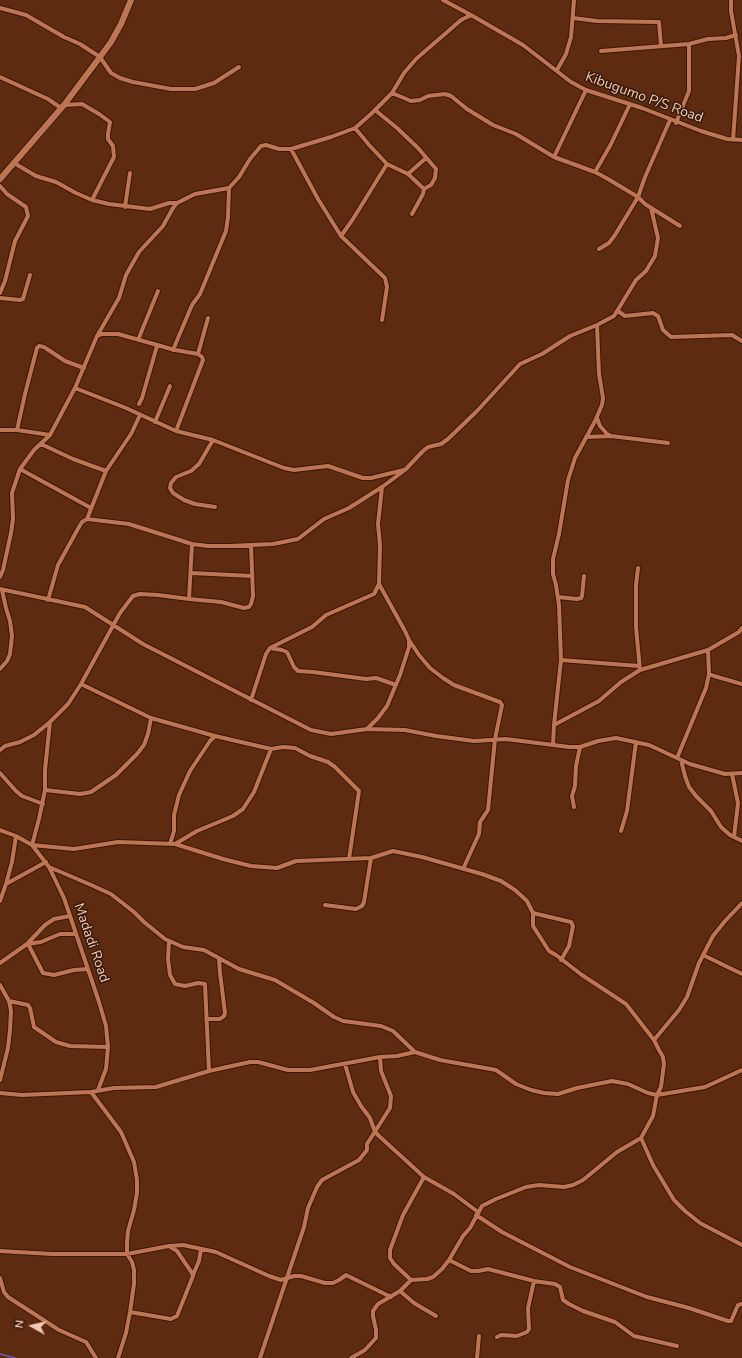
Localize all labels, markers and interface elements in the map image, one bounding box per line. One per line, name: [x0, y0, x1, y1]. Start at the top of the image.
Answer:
street label: Kibugumo P/S Road: [583, 69, 705, 127]
street label: Madadi Road: [70, 901, 112, 985]
north arrow: [12, 1306, 52, 1346]
text: N: [12, 1319, 28, 1329]

